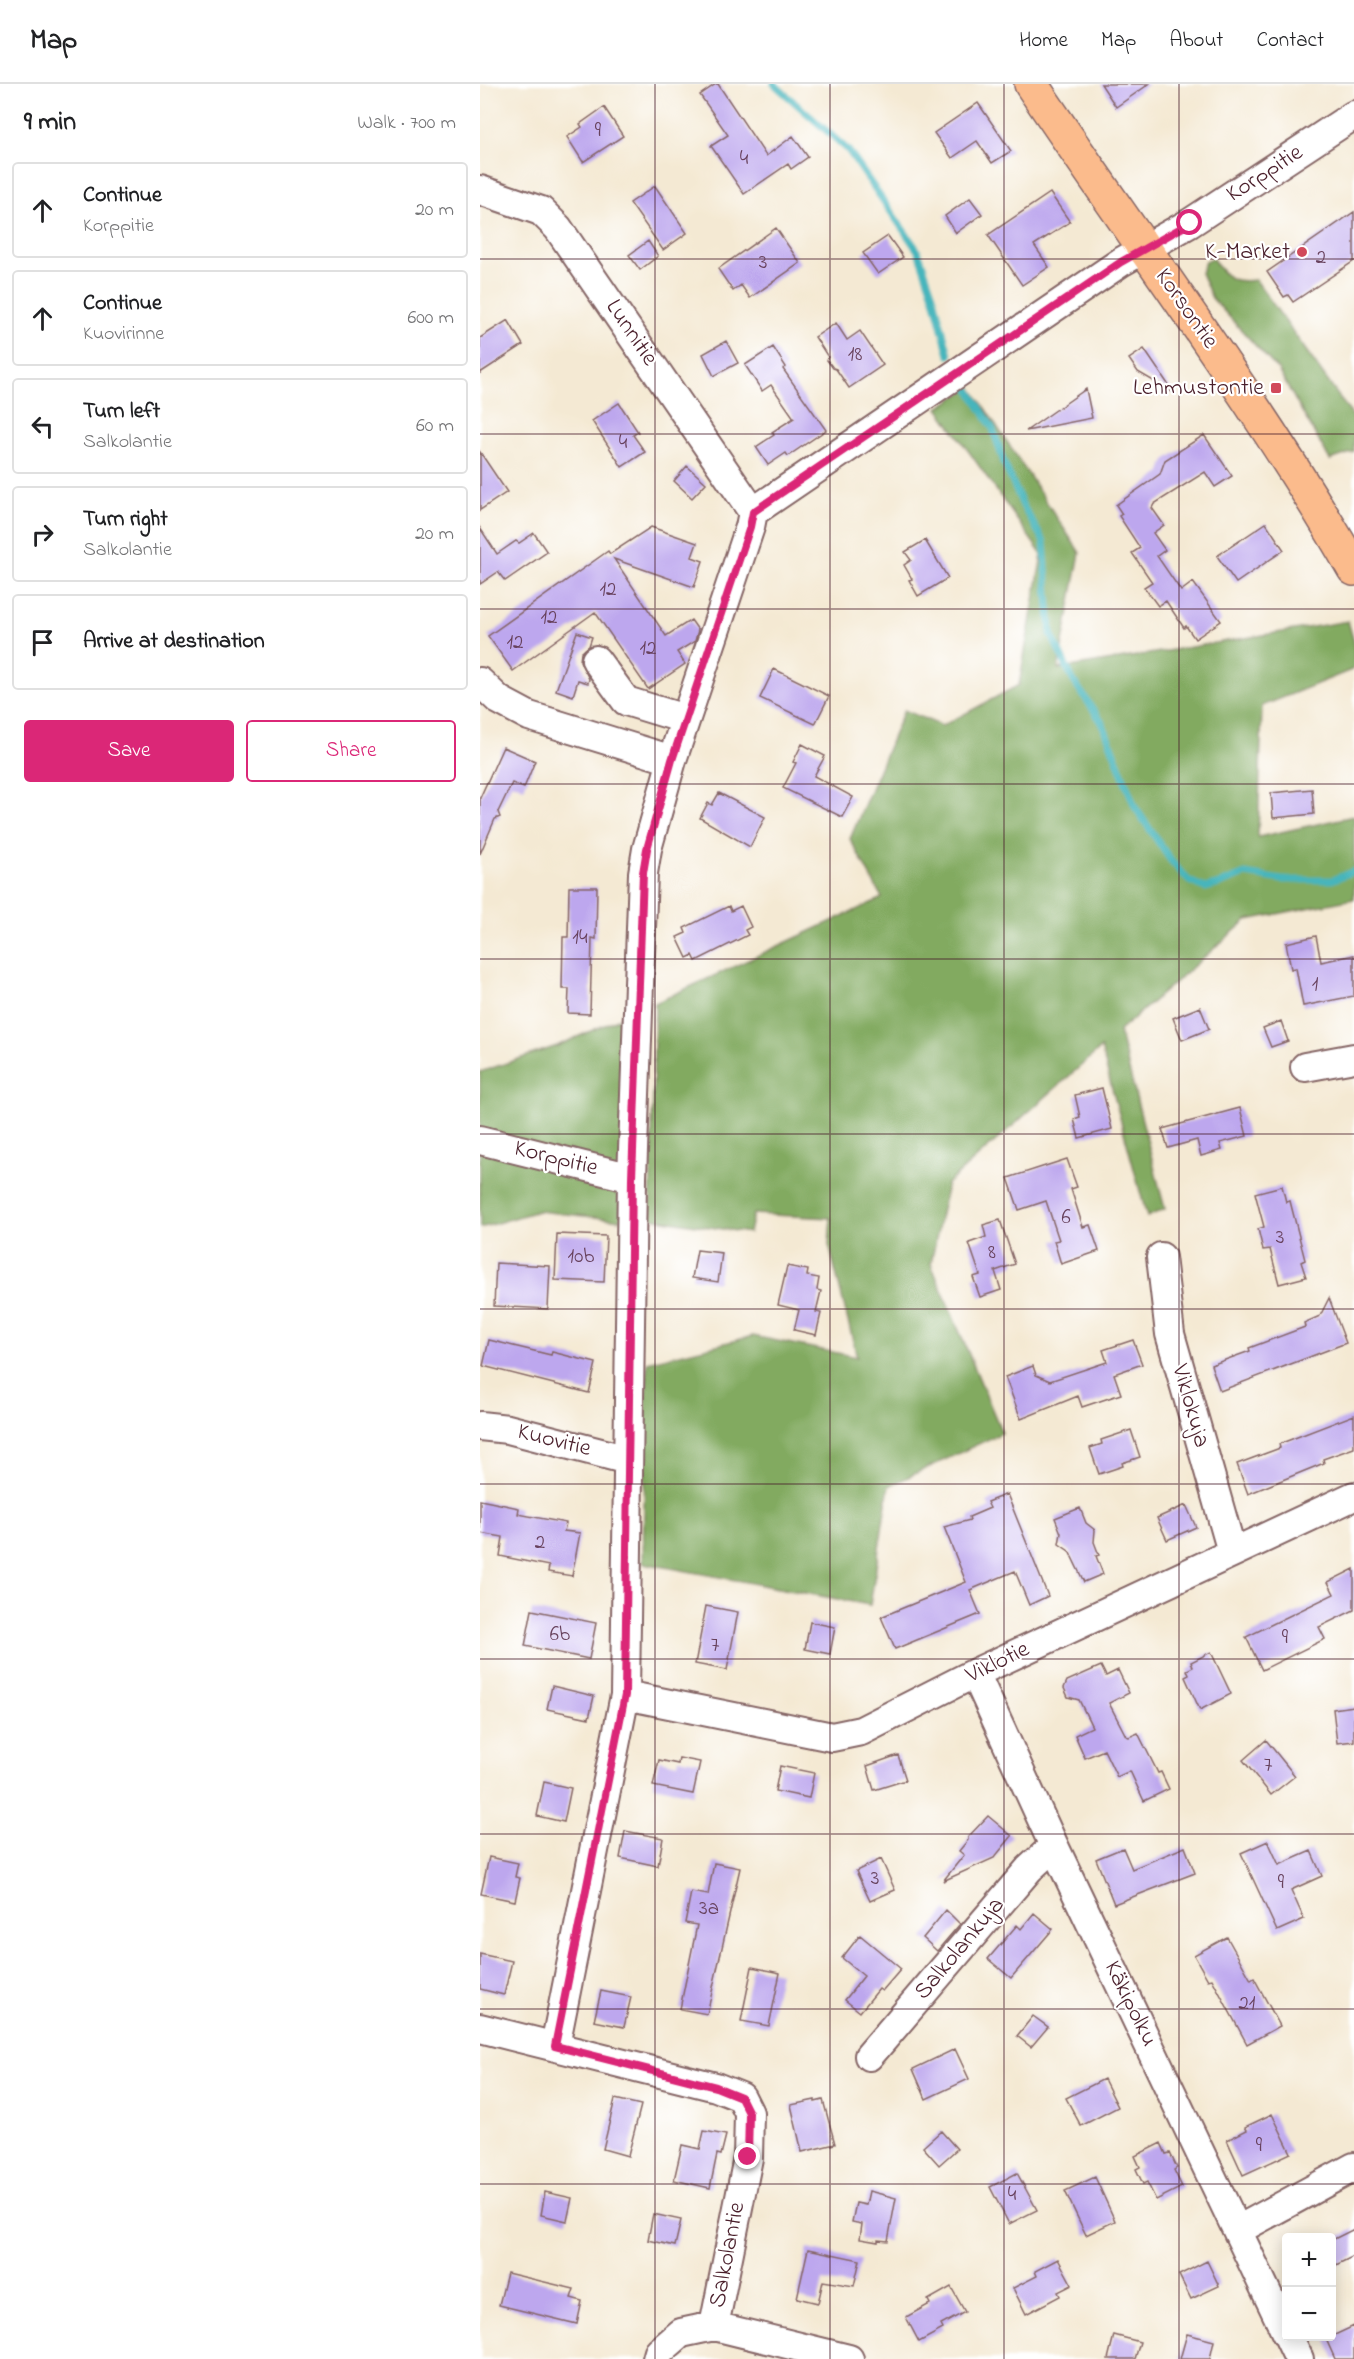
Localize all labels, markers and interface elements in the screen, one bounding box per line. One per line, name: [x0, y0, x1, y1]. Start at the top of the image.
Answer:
text: Map: [30, 21, 77, 62]
text: Home: [1019, 26, 1068, 56]
text: Map: [1101, 26, 1136, 56]
text: About: [1169, 26, 1223, 56]
text: Contact: [1256, 26, 1324, 56]
text: 9 min: [24, 104, 76, 142]
text: Walk · 700 m: [357, 109, 456, 138]
house number: 9: [595, 116, 602, 146]
street label: Korppitie: [1220, 136, 1310, 212]
house number: 4: [740, 144, 749, 174]
text: Continue: [83, 180, 162, 212]
icon: ahead: [26, 194, 59, 227]
text: 20 m: [415, 196, 454, 225]
route start: [1176, 209, 1202, 235]
text: Korppitie: [83, 212, 154, 241]
place label: K-Market: [1205, 235, 1290, 270]
house number: 2: [1316, 243, 1326, 273]
marker: K-Market: [1295, 245, 1309, 259]
house number: 3: [759, 248, 767, 278]
street label: Korsontie: [1145, 262, 1227, 357]
text: Continue: [83, 288, 162, 320]
street label: Lunnitie: [596, 293, 666, 374]
icon: ahead: [26, 302, 59, 335]
text: 600 m: [407, 304, 454, 333]
text: Kuovirinne: [83, 320, 164, 349]
house number: 18: [848, 340, 862, 370]
place label: Lehmustontie: [1133, 371, 1264, 406]
marker: Lehmustontie: [1269, 381, 1283, 395]
text: Turn left: [83, 396, 160, 428]
icon: left: [26, 410, 59, 443]
text: 60 m: [416, 412, 454, 441]
text: Salkolantie: [83, 428, 172, 457]
house number: 4: [619, 428, 628, 458]
text: Turn right: [83, 504, 168, 536]
icon: right: [26, 518, 59, 551]
text: 20 m: [415, 520, 454, 549]
text: Salkolantie: [83, 536, 172, 565]
house number: 12: [599, 575, 617, 605]
house number: 12: [540, 603, 558, 633]
icon: arrive: [26, 626, 59, 659]
text: Arrive at destination: [83, 626, 265, 658]
house number: 12: [506, 628, 524, 658]
house number: 12: [639, 634, 657, 664]
button: Save: [24, 720, 234, 782]
button: Share: [246, 720, 456, 782]
house number: 14: [572, 923, 588, 953]
house number: 1: [1312, 970, 1319, 1000]
street label: Korppitie: [510, 1132, 602, 1186]
house number: 6: [1061, 1203, 1071, 1233]
house number: 3: [1276, 1223, 1284, 1253]
house number: 8: [988, 1238, 996, 1268]
house number: 10b: [568, 1242, 594, 1272]
street label: Viklokuja: [1161, 1359, 1219, 1452]
street label: Kuovitie: [514, 1415, 595, 1467]
house number: 2: [535, 1528, 545, 1558]
house number: 6b: [550, 1620, 570, 1650]
house number: 9: [1282, 1623, 1289, 1653]
house number: 7: [711, 1631, 720, 1661]
street label: Viklotie: [959, 1632, 1036, 1694]
house number: 7: [1264, 1751, 1273, 1781]
house number: 3: [871, 1864, 879, 1894]
house number: 9: [1278, 1868, 1285, 1898]
street label: Salkolankuja: [906, 1890, 1014, 2008]
house number: 3a: [699, 1894, 719, 1924]
street label: Käkipolku: [1094, 1955, 1166, 2053]
house number: 21: [1238, 1989, 1256, 2019]
house number: 9: [1256, 2131, 1263, 2161]
route end: [734, 2143, 760, 2169]
house number: 4: [1008, 2180, 1017, 2210]
street label: Salkolantie: [701, 2199, 755, 2311]
map controls: [1282, 2233, 1336, 2341]
button: +: [1282, 2233, 1336, 2287]
button: −: [1282, 2287, 1336, 2341]

